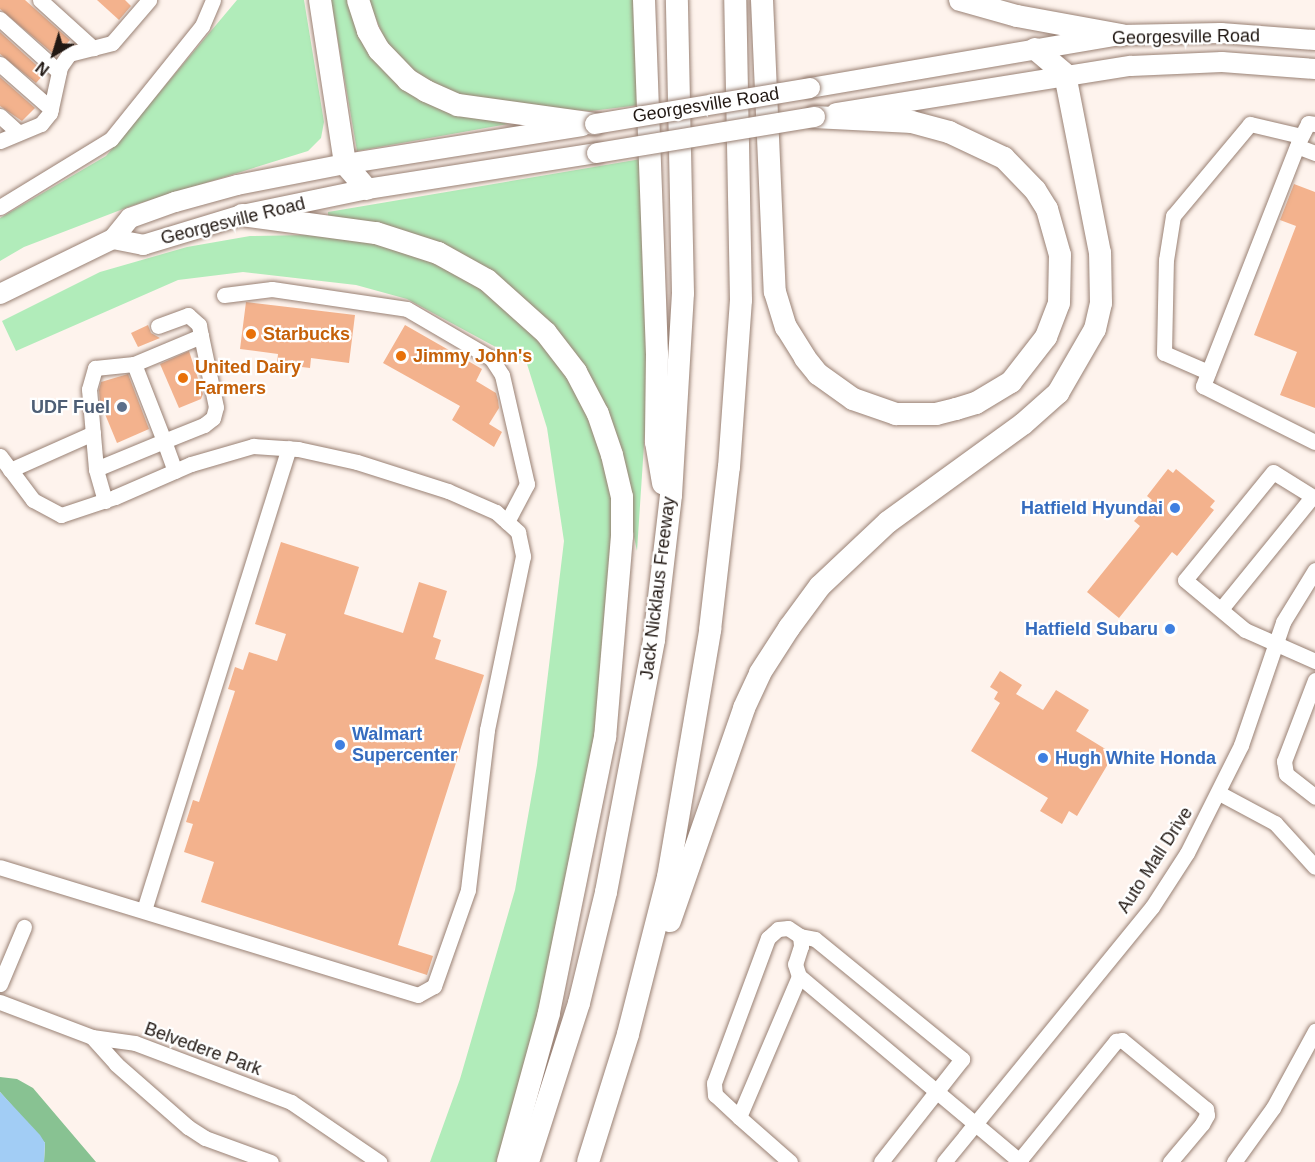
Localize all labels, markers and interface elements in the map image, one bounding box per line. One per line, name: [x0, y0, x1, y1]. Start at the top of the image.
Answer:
north arrow: [24, 24, 84, 84]
street label: Georgesville Road: [1112, 25, 1260, 49]
text: N: [33, 58, 52, 79]
street label: Georgesville Road: [631, 83, 781, 127]
street label: Georgesville Road: [159, 193, 307, 249]
place label: Starbucks: [263, 323, 350, 345]
marker: Starbucks: [244, 327, 258, 341]
place label: Jimmy John's: [413, 345, 532, 367]
marker: Jimmy John's: [394, 349, 408, 363]
place label: United Dairy Farmers: [195, 357, 301, 400]
marker: United Dairy Farmers: [176, 371, 190, 385]
place label: UDF Fuel: [31, 396, 110, 418]
marker: UDF Fuel: [115, 400, 129, 414]
street label: Jack Nicklaus Freeway: [636, 495, 680, 681]
place label: Hatfield Hyundai: [1021, 497, 1163, 519]
marker: Hatfield Hyundai: [1168, 501, 1182, 515]
place label: Hatfield Subaru: [1025, 618, 1158, 640]
marker: Hatfield Subaru: [1163, 622, 1177, 636]
place label: Walmart Supercenter: [352, 724, 457, 766]
marker: Walmart Supercenter: [333, 738, 347, 752]
place label: Hugh White Honda: [1055, 747, 1216, 769]
marker: Hugh White Honda: [1036, 751, 1050, 765]
street label: Auto Mall Drive: [1113, 803, 1197, 917]
street label: Belvedere Park: [141, 1018, 265, 1080]

